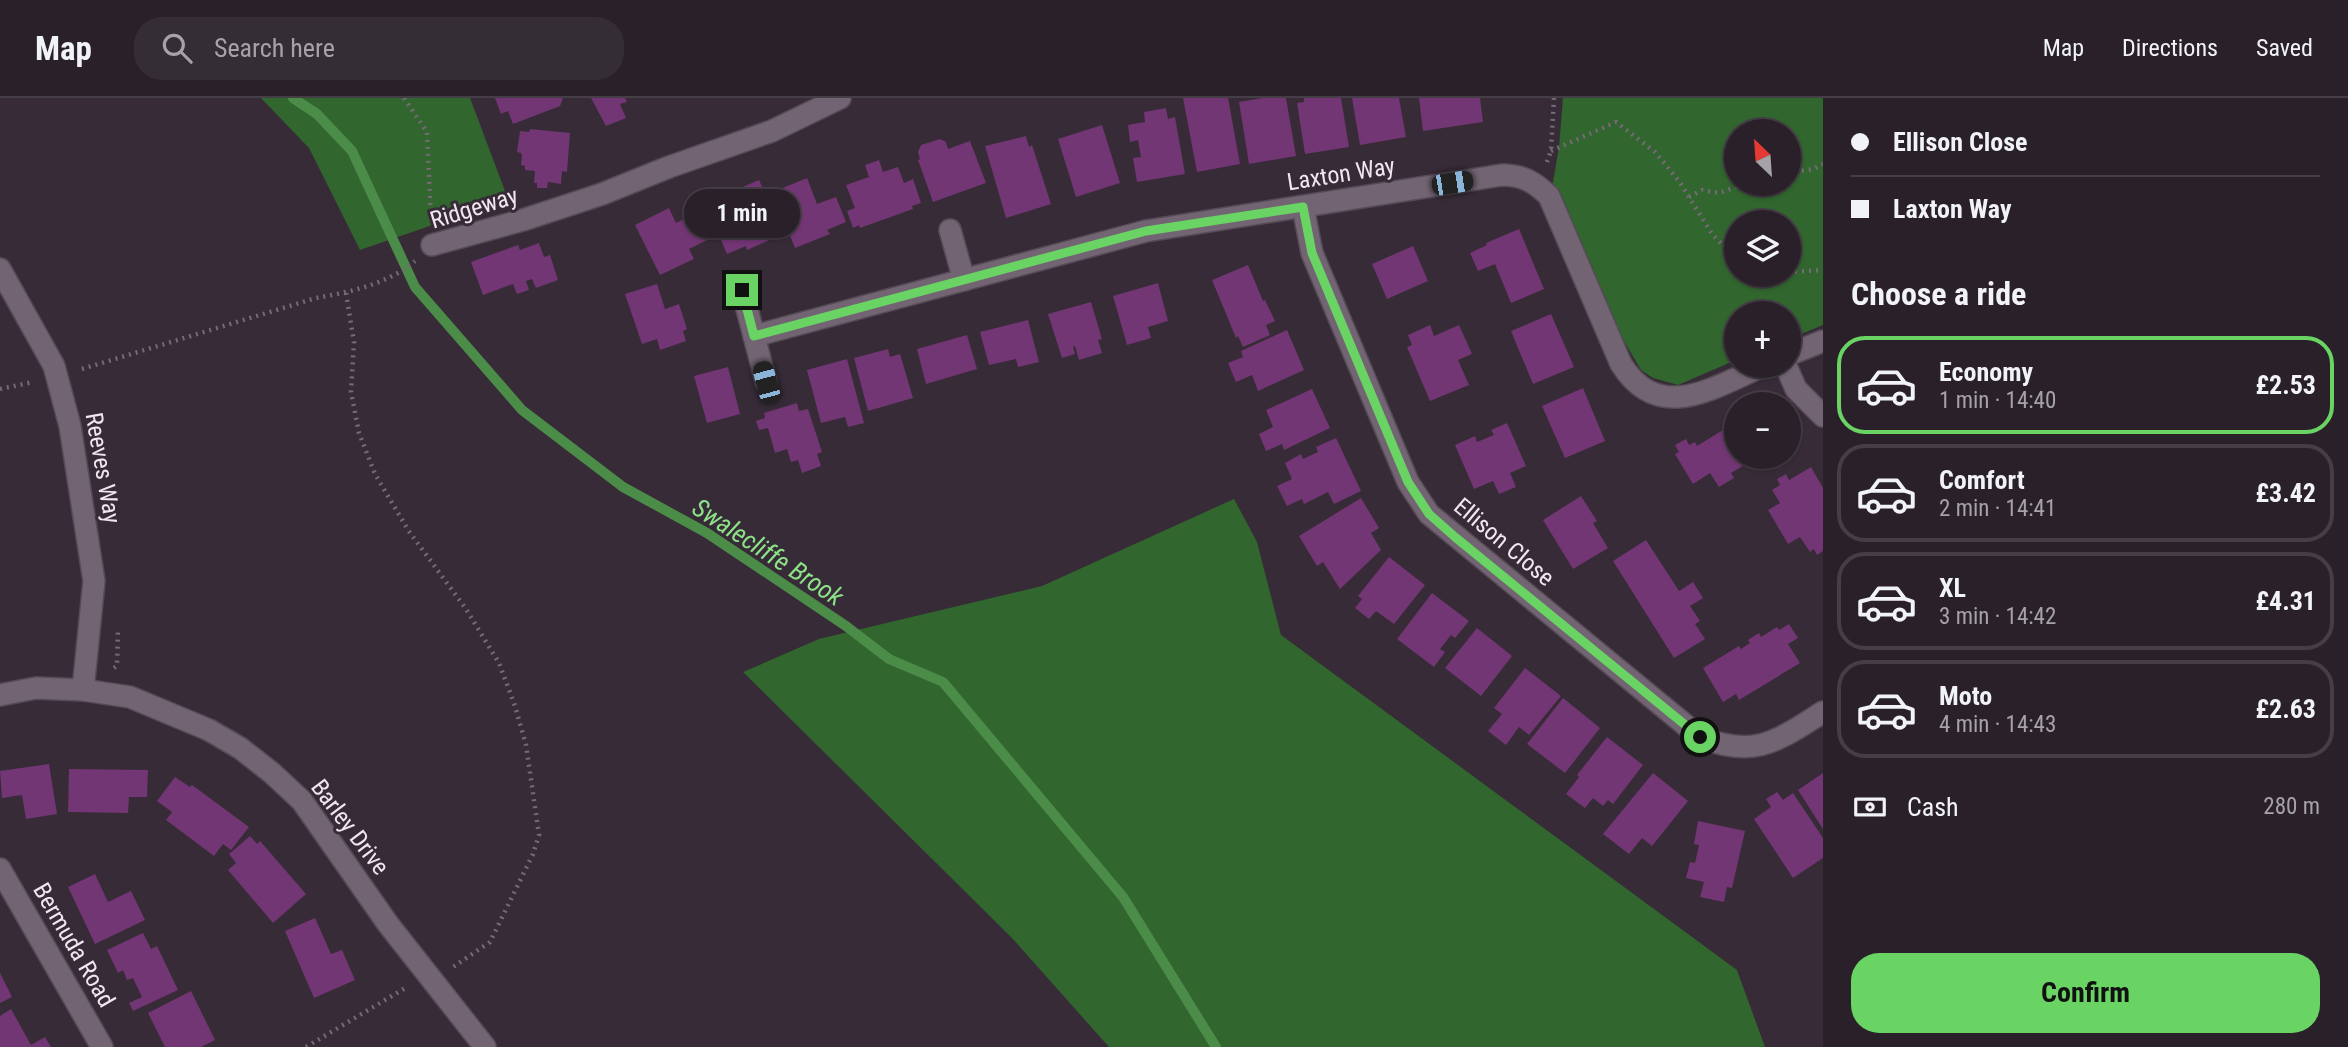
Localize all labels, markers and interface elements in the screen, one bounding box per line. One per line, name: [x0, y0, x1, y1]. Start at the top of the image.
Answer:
search box: [134, 17, 624, 80]
text: Map: [35, 29, 92, 68]
icon: search: [158, 29, 196, 67]
text: Search here: [214, 33, 335, 63]
text: Map: [2043, 34, 2084, 62]
text: Directions: [2122, 34, 2218, 62]
text: Saved: [2256, 34, 2313, 62]
north arrow: [1724, 119, 1801, 196]
map controls: [1724, 119, 1801, 469]
text: Ellison Close: [1893, 127, 2028, 157]
street label: Laxton Way: [1285, 152, 1397, 196]
car: [1430, 169, 1475, 197]
street label: Ridgeway: [427, 181, 521, 235]
callout: 1 min: [684, 188, 800, 238]
text: Laxton Way: [1893, 194, 2011, 224]
text: 1 min: [716, 200, 768, 227]
button: layers: [1724, 210, 1801, 287]
route end: [726, 274, 758, 306]
text: Choose a ride: [1851, 275, 2026, 313]
button: +: [1724, 301, 1801, 378]
icon: car: [1855, 354, 1918, 417]
text: Economy: [1939, 357, 2033, 387]
car: [751, 359, 782, 405]
text: £2.53: [2255, 370, 2316, 400]
text: 1 min · 14:40: [1939, 387, 2056, 414]
button: −: [1724, 392, 1801, 469]
street label: Reeves Way: [79, 410, 127, 526]
icon: car: [1855, 462, 1918, 525]
text: Comfort: [1939, 465, 2025, 495]
text: £3.42: [2255, 478, 2316, 508]
water label: Swalecliffe Brook: [687, 492, 850, 612]
street label: Ellison Close: [1448, 492, 1560, 592]
text: 2 min · 14:41: [1939, 495, 2056, 522]
icon: car: [1855, 570, 1918, 633]
text: XL: [1939, 573, 1966, 603]
text: £4.31: [2255, 586, 2316, 616]
text: 3 min · 14:42: [1939, 603, 2056, 630]
icon: car: [1855, 678, 1918, 741]
text: Moto: [1939, 681, 1992, 711]
text: £2.63: [2255, 694, 2316, 724]
text: 4 min · 14:43: [1939, 711, 2056, 738]
route start: [1684, 721, 1716, 753]
street label: Barley Drive: [305, 774, 395, 880]
icon: cash: [1851, 788, 1889, 826]
text: Cash: [1907, 792, 1959, 822]
text: 280 m: [2263, 793, 2320, 820]
street label: Bermuda Road: [27, 878, 121, 1012]
button: Confirm: [1851, 953, 2320, 1033]

